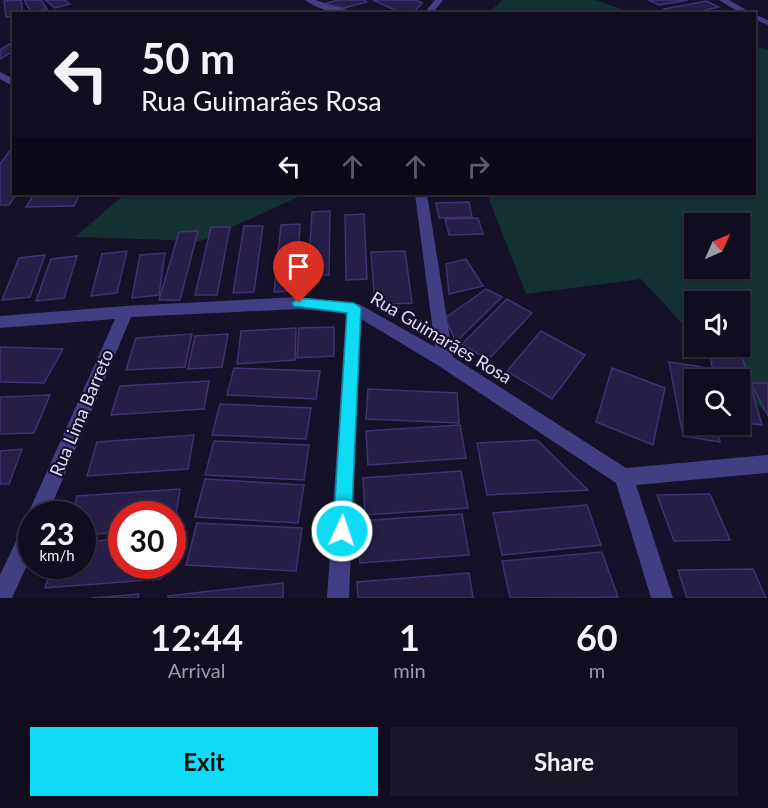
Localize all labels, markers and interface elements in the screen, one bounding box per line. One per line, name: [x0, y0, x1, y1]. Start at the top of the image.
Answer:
text: 50 m: [141, 33, 235, 83]
icon: left: [42, 36, 120, 114]
text: Rua Guimarães Rosa: [141, 84, 382, 117]
icon: left: [273, 150, 306, 183]
icon: ahead: [336, 150, 369, 183]
icon: ahead: [399, 150, 432, 183]
icon: right: [462, 150, 495, 183]
north arrow: [684, 213, 750, 279]
map controls: [684, 213, 750, 435]
pin: [273, 241, 324, 303]
icon: arrive: [282, 250, 315, 283]
street label: Rua Guimarães Rosa: [367, 286, 516, 388]
button: sound: [684, 291, 750, 357]
street label: Rua Lima Barreto: [44, 346, 118, 479]
button: search: [684, 369, 750, 435]
position arrow: [310, 499, 374, 563]
speed limit sign: 30: [108, 501, 186, 579]
text: 23: [40, 515, 74, 551]
text: km/h: [39, 546, 75, 564]
text: 12:44: [150, 615, 243, 659]
text: 1: [399, 615, 420, 659]
text: 60: [576, 615, 618, 659]
text: Arrival: [168, 658, 225, 682]
text: min: [393, 658, 426, 682]
text: m: [589, 658, 605, 682]
button: Exit: [30, 727, 378, 796]
button: Share: [390, 727, 738, 796]

